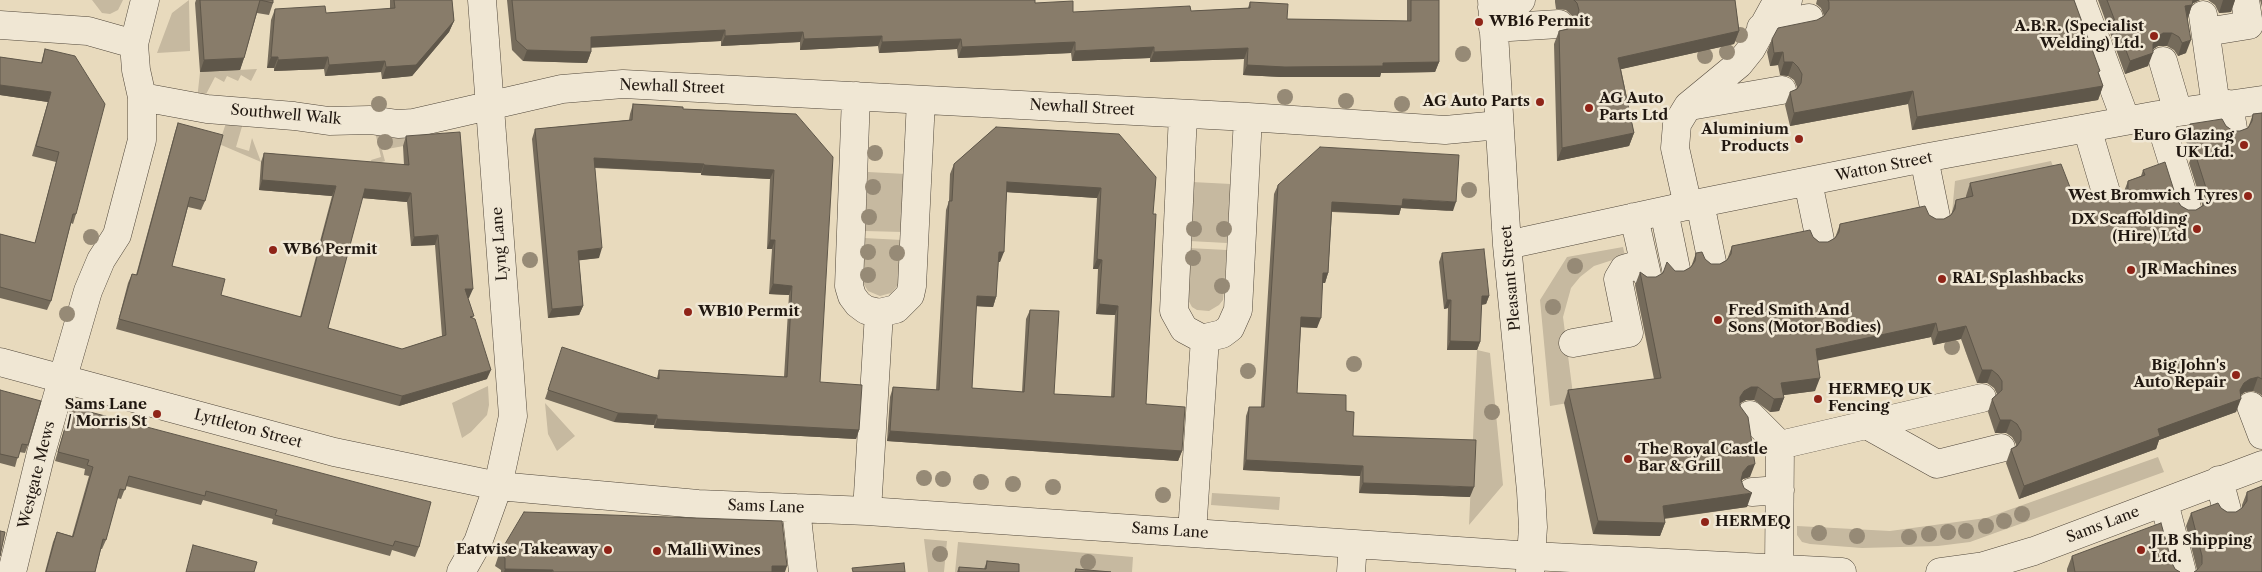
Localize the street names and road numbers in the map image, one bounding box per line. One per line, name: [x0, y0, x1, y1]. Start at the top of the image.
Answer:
street label: Newhall Street: [619, 76, 725, 98]
street label: Newhall Street: [1029, 96, 1135, 120]
street label: Southwell Walk: [230, 101, 342, 129]
street label: Watton Street: [1834, 149, 1934, 185]
street label: Lyng Lane: [488, 206, 512, 282]
street label: Pleasant Street: [1497, 224, 1525, 332]
street label: Lyttleton Street: [192, 406, 304, 452]
street label: Westgate Mews: [15, 419, 59, 531]
street label: Sams Lane: [727, 497, 805, 517]
street label: Sams Lane: [2064, 503, 2142, 547]
street label: Sams Lane: [1131, 519, 1209, 543]

